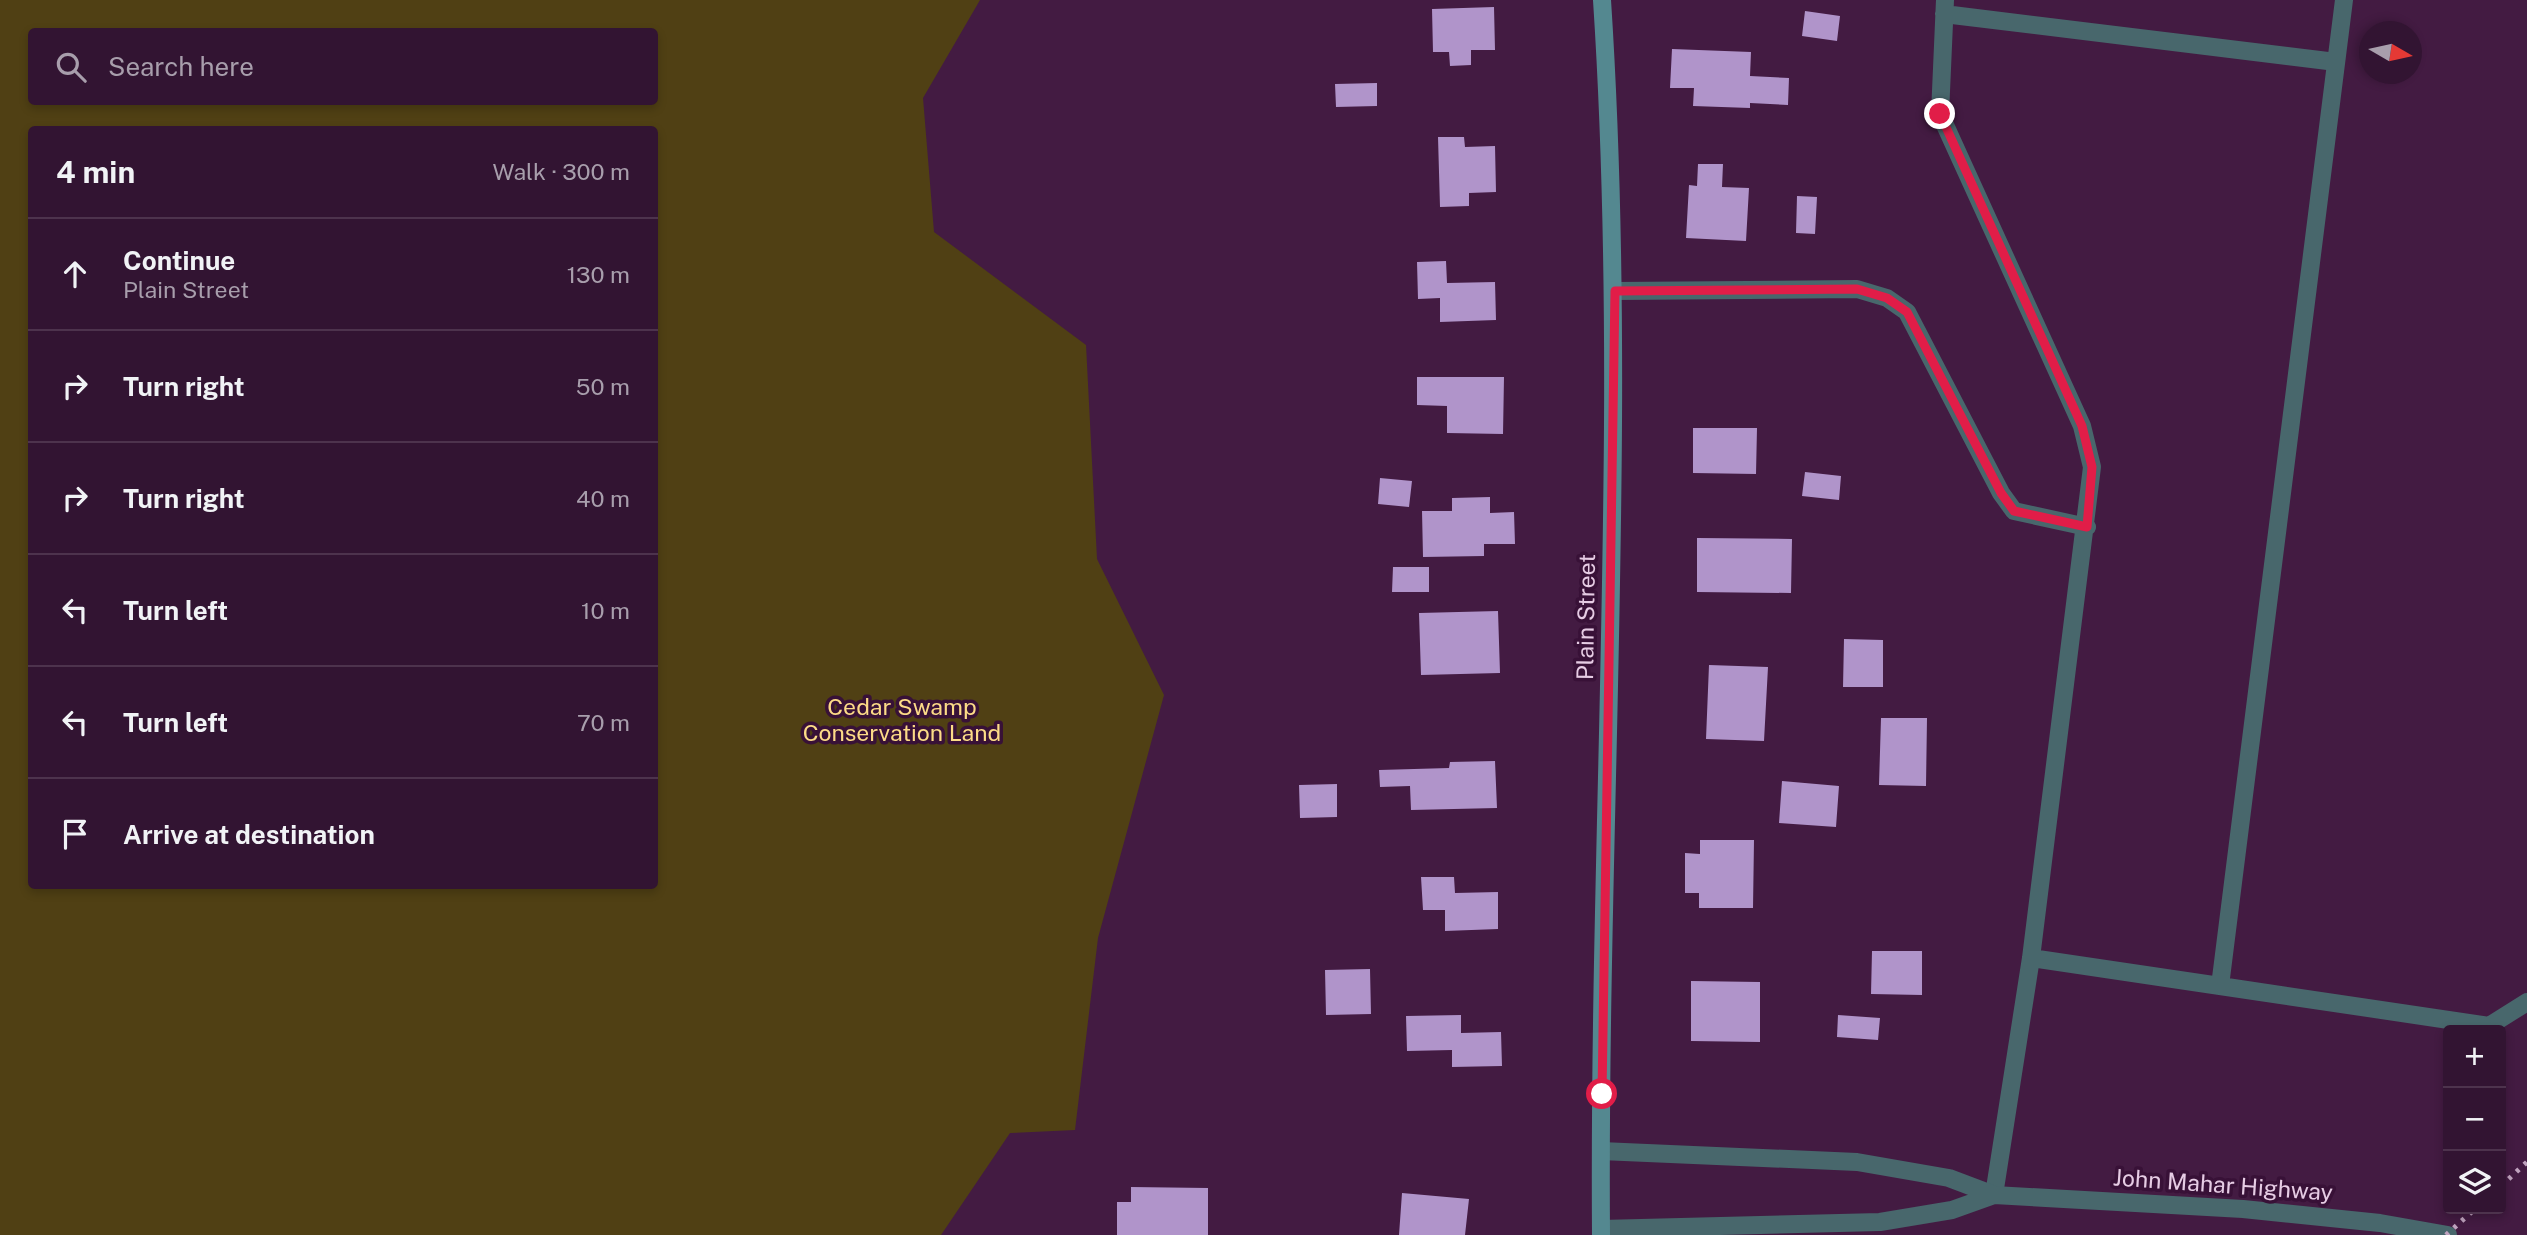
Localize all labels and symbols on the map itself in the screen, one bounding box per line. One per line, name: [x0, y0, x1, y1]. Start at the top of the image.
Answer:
north arrow: [2359, 21, 2422, 84]
route end: [1924, 98, 1955, 129]
street label: Plain Street: [1571, 554, 1600, 680]
park label: Cedar Swamp Conservation Land: [803, 693, 1001, 746]
route start: [1586, 1078, 1617, 1109]
street label: John Mahar Highway: [2112, 1163, 2334, 1206]

